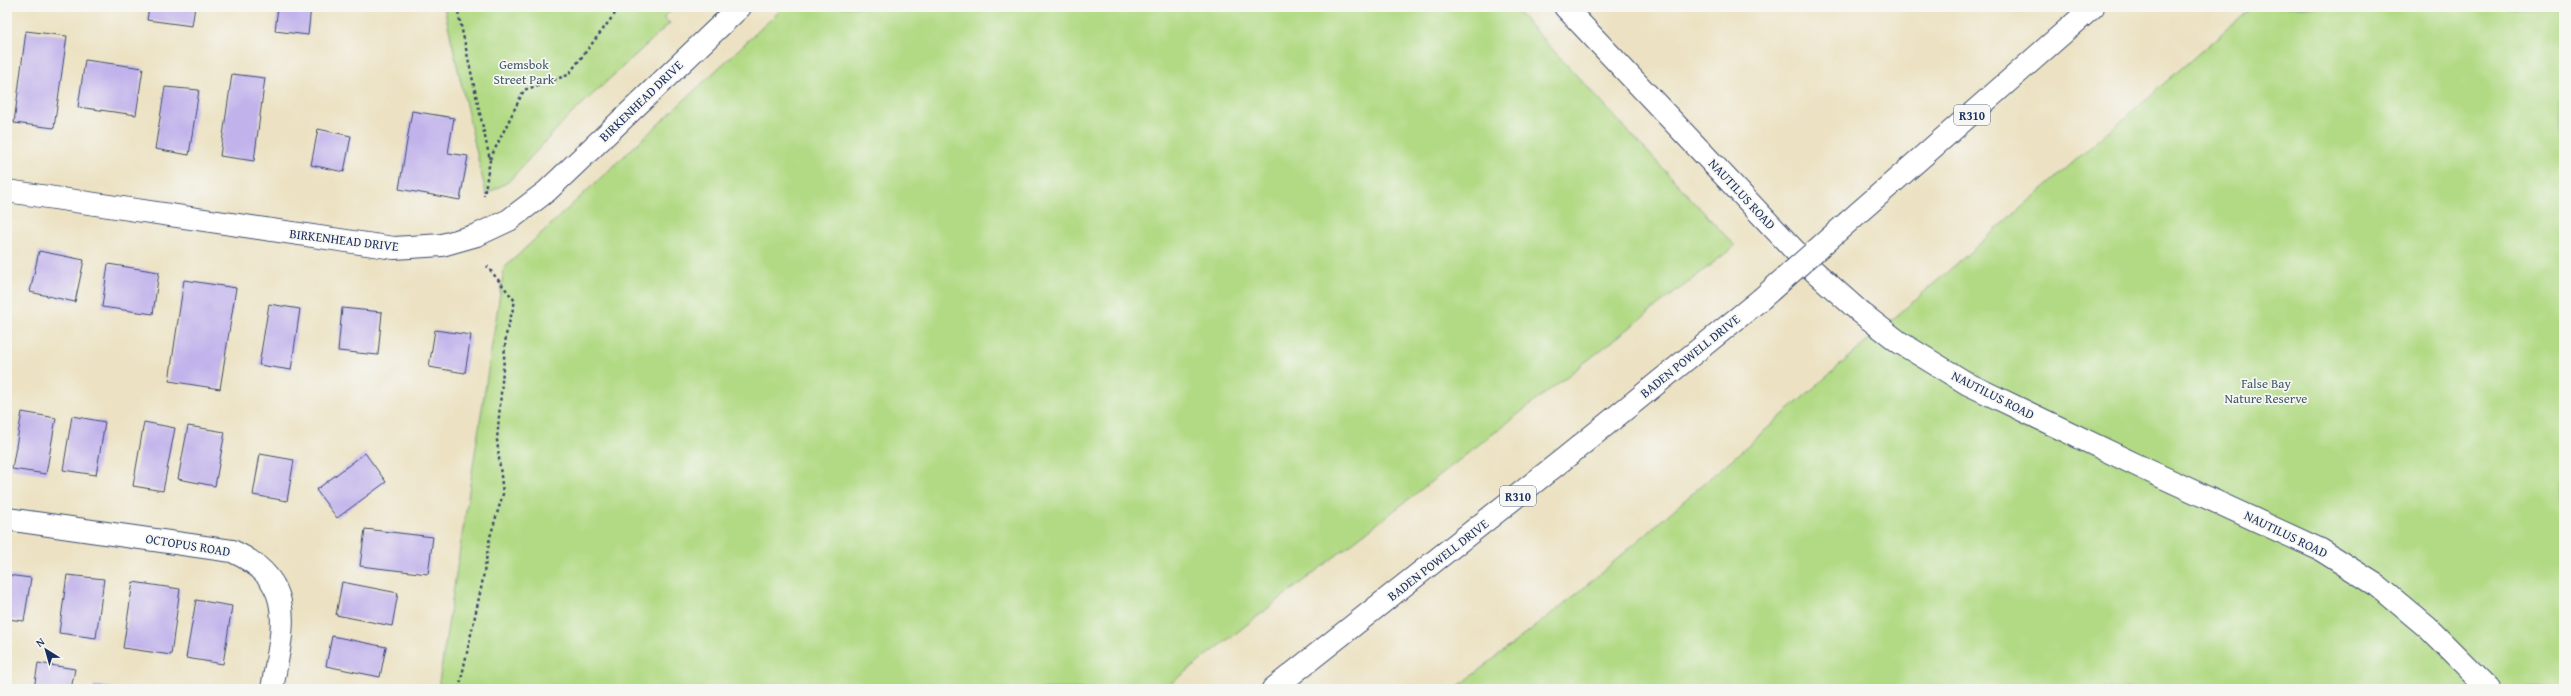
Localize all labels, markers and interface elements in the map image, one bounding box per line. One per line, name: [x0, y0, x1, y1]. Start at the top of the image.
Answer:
park label: Gemsbok Street Park: [494, 55, 555, 89]
street label: BIRKENHEAD DRIVE: [595, 56, 687, 146]
road number: R310: [1954, 105, 1990, 125]
street label: NAUTILUS ROAD: [1704, 154, 1780, 234]
street label: BIRKENHEAD DRIVE: [288, 224, 400, 256]
street label: BADEN POWELL DRIVE: [1636, 309, 1744, 402]
street label: NAUTILUS ROAD: [1948, 366, 2038, 424]
park label: False Bay Nature Reserve: [2225, 374, 2307, 408]
road number: R310: [1500, 486, 1536, 506]
street label: NAUTILUS ROAD: [2241, 506, 2331, 562]
street label: BADEN POWELL DRIVE: [1383, 514, 1493, 606]
street label: OCTOPUS ROAD: [144, 529, 232, 561]
north arrow: [26, 630, 66, 670]
text: N: [32, 633, 48, 651]

